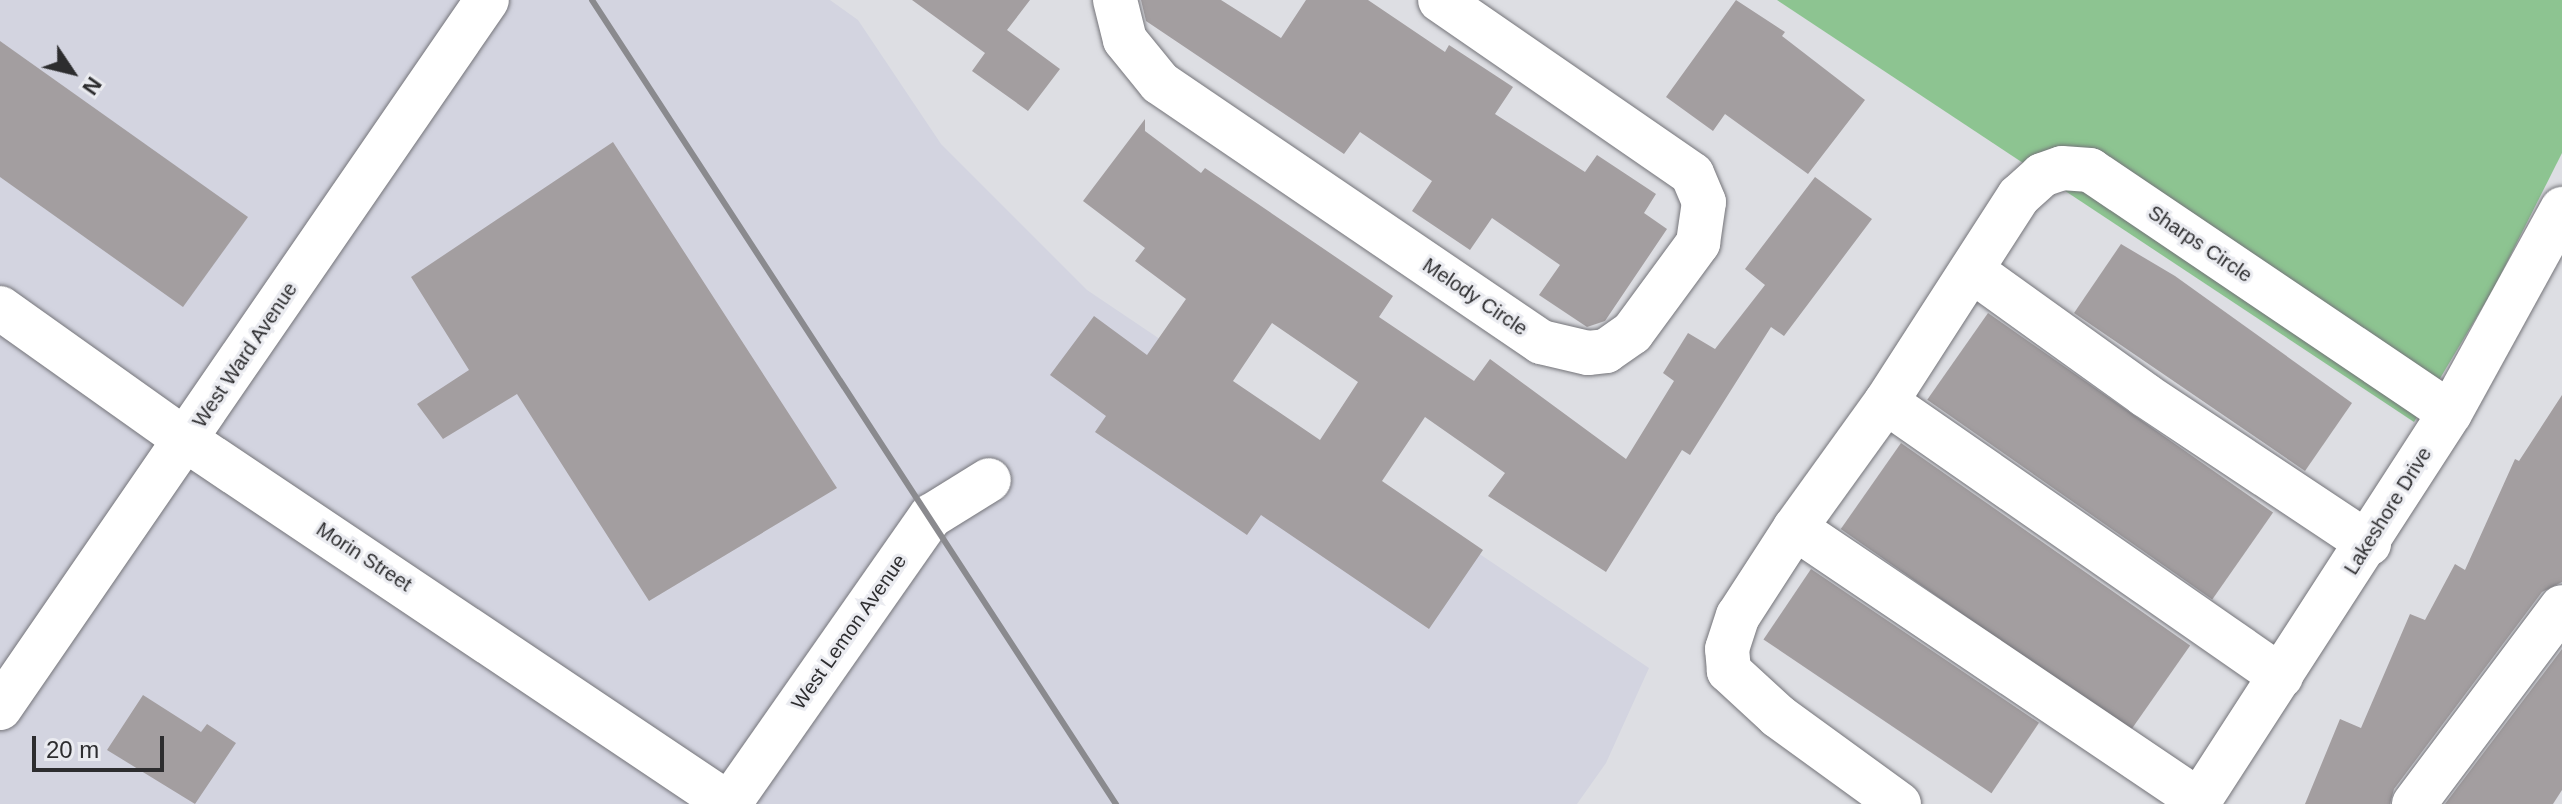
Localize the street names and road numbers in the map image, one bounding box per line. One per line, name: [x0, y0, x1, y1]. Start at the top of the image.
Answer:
street label: Sharps Circle: [2144, 200, 2256, 288]
street label: Melody Circle: [1418, 253, 1532, 341]
street label: West Ward Avenue: [187, 277, 303, 433]
street label: Lakeshore Drive: [2339, 443, 2437, 579]
street label: Morin Street: [312, 517, 416, 597]
street label: West Lemon Avenue: [786, 549, 912, 715]

